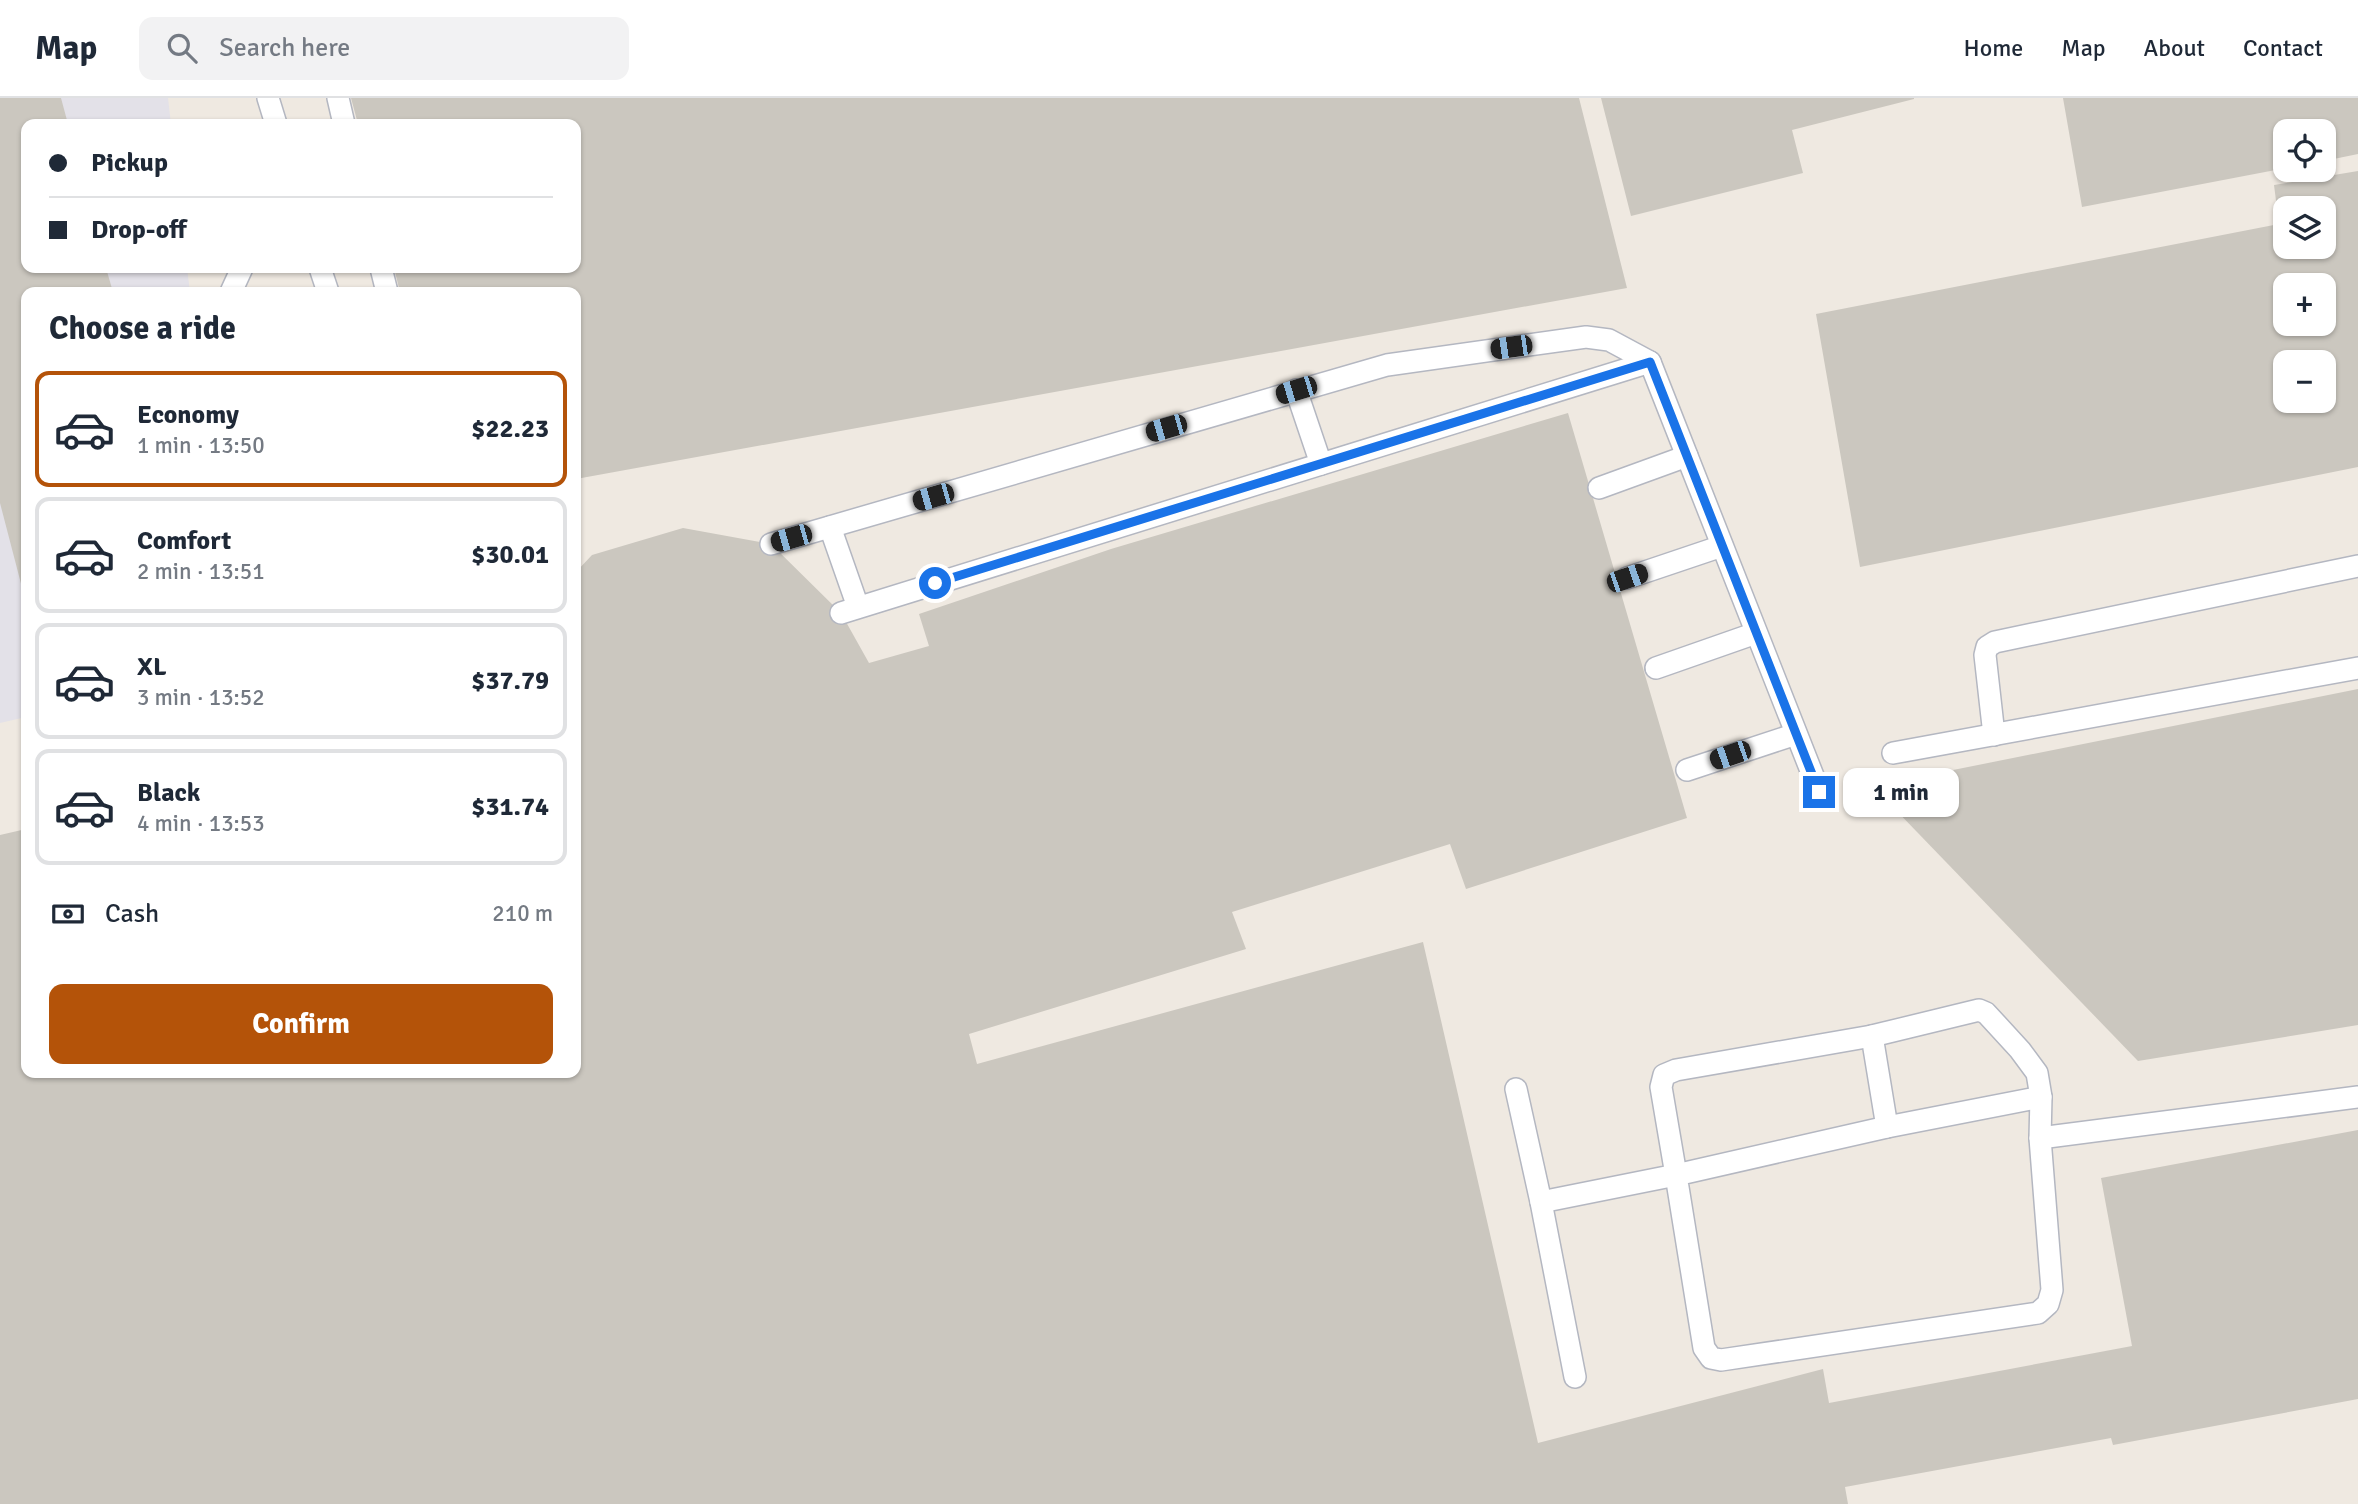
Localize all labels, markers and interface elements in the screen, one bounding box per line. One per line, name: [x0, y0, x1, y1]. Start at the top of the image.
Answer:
search box: [139, 17, 629, 80]
text: Map: [35, 28, 97, 69]
icon: search: [163, 29, 201, 67]
text: Search here: [219, 32, 350, 64]
text: Home: [1963, 33, 2023, 63]
text: Map: [2061, 33, 2106, 63]
text: About: [2144, 33, 2205, 63]
text: Contact: [2243, 33, 2323, 63]
map controls: [2273, 119, 2336, 413]
button: locate: [2273, 119, 2336, 182]
text: Pickup: [91, 147, 168, 179]
button: layers: [2273, 196, 2336, 259]
text: Drop-off: [91, 214, 187, 246]
button: +: [2273, 273, 2336, 336]
text: Choose a ride: [49, 309, 236, 348]
car: [1489, 334, 1534, 360]
button: −: [2273, 350, 2336, 413]
car: [1273, 374, 1320, 406]
icon: car: [53, 398, 116, 461]
text: Economy: [137, 399, 239, 431]
car: [1143, 412, 1190, 444]
text: $22.23: [471, 413, 549, 445]
text: 1 min · 13:50: [137, 431, 265, 460]
car: [910, 481, 957, 513]
car: [768, 522, 815, 554]
icon: car: [53, 524, 116, 587]
text: Comfort: [137, 525, 231, 557]
text: $30.01: [471, 539, 549, 571]
text: 2 min · 13:51: [137, 557, 265, 586]
car: [1604, 561, 1651, 595]
route start: [919, 567, 951, 599]
icon: car: [53, 650, 116, 713]
text: XL: [137, 651, 167, 683]
text: $37.79: [471, 665, 549, 697]
text: 3 min · 13:52: [137, 683, 265, 712]
car: [1707, 738, 1754, 772]
callout: 1 min: [1843, 768, 1959, 816]
icon: car: [53, 776, 116, 839]
route end: [1803, 776, 1835, 808]
text: Black: [137, 777, 200, 809]
text: 1 min: [1873, 778, 1929, 807]
text: $31.74: [471, 791, 549, 823]
text: 4 min · 13:53: [137, 809, 265, 838]
icon: cash: [49, 895, 87, 933]
text: Cash: [105, 898, 159, 930]
text: 210 m: [492, 899, 553, 928]
button: Confirm: [49, 984, 553, 1064]

